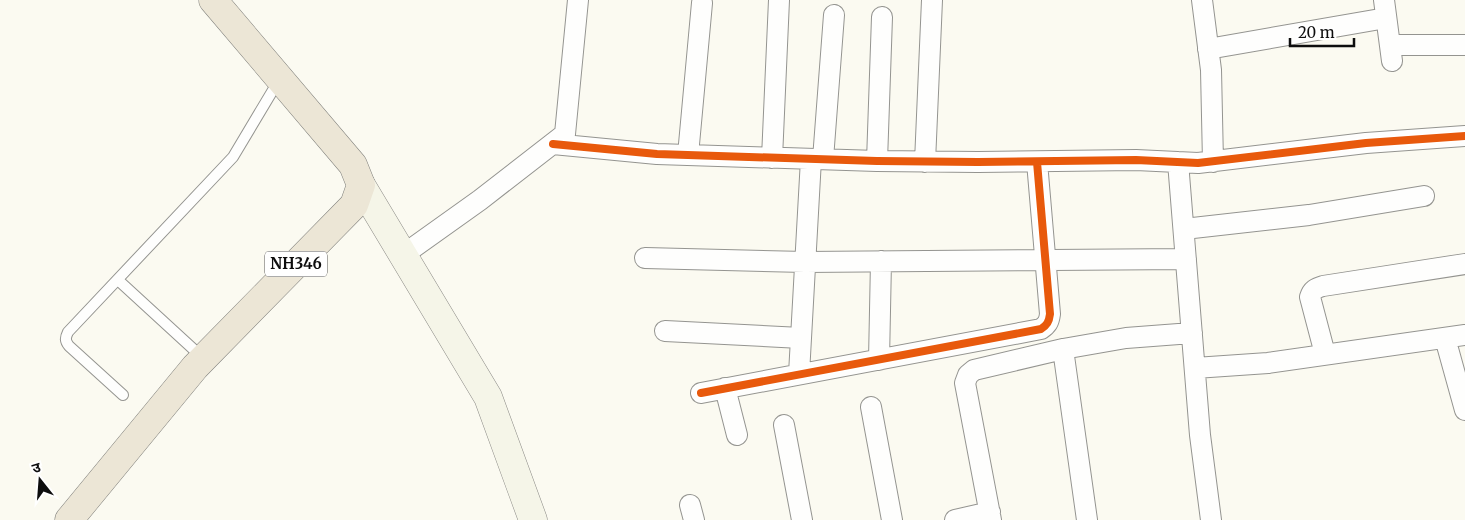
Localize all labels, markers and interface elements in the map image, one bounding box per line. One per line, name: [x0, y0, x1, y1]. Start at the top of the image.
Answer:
scale bar: [1290, 15, 1354, 47]
text: 20 m: [1298, 23, 1335, 42]
road number: NH346: [265, 252, 327, 276]
north arrow: [15, 455, 65, 505]
text: उ: [30, 458, 44, 477]

